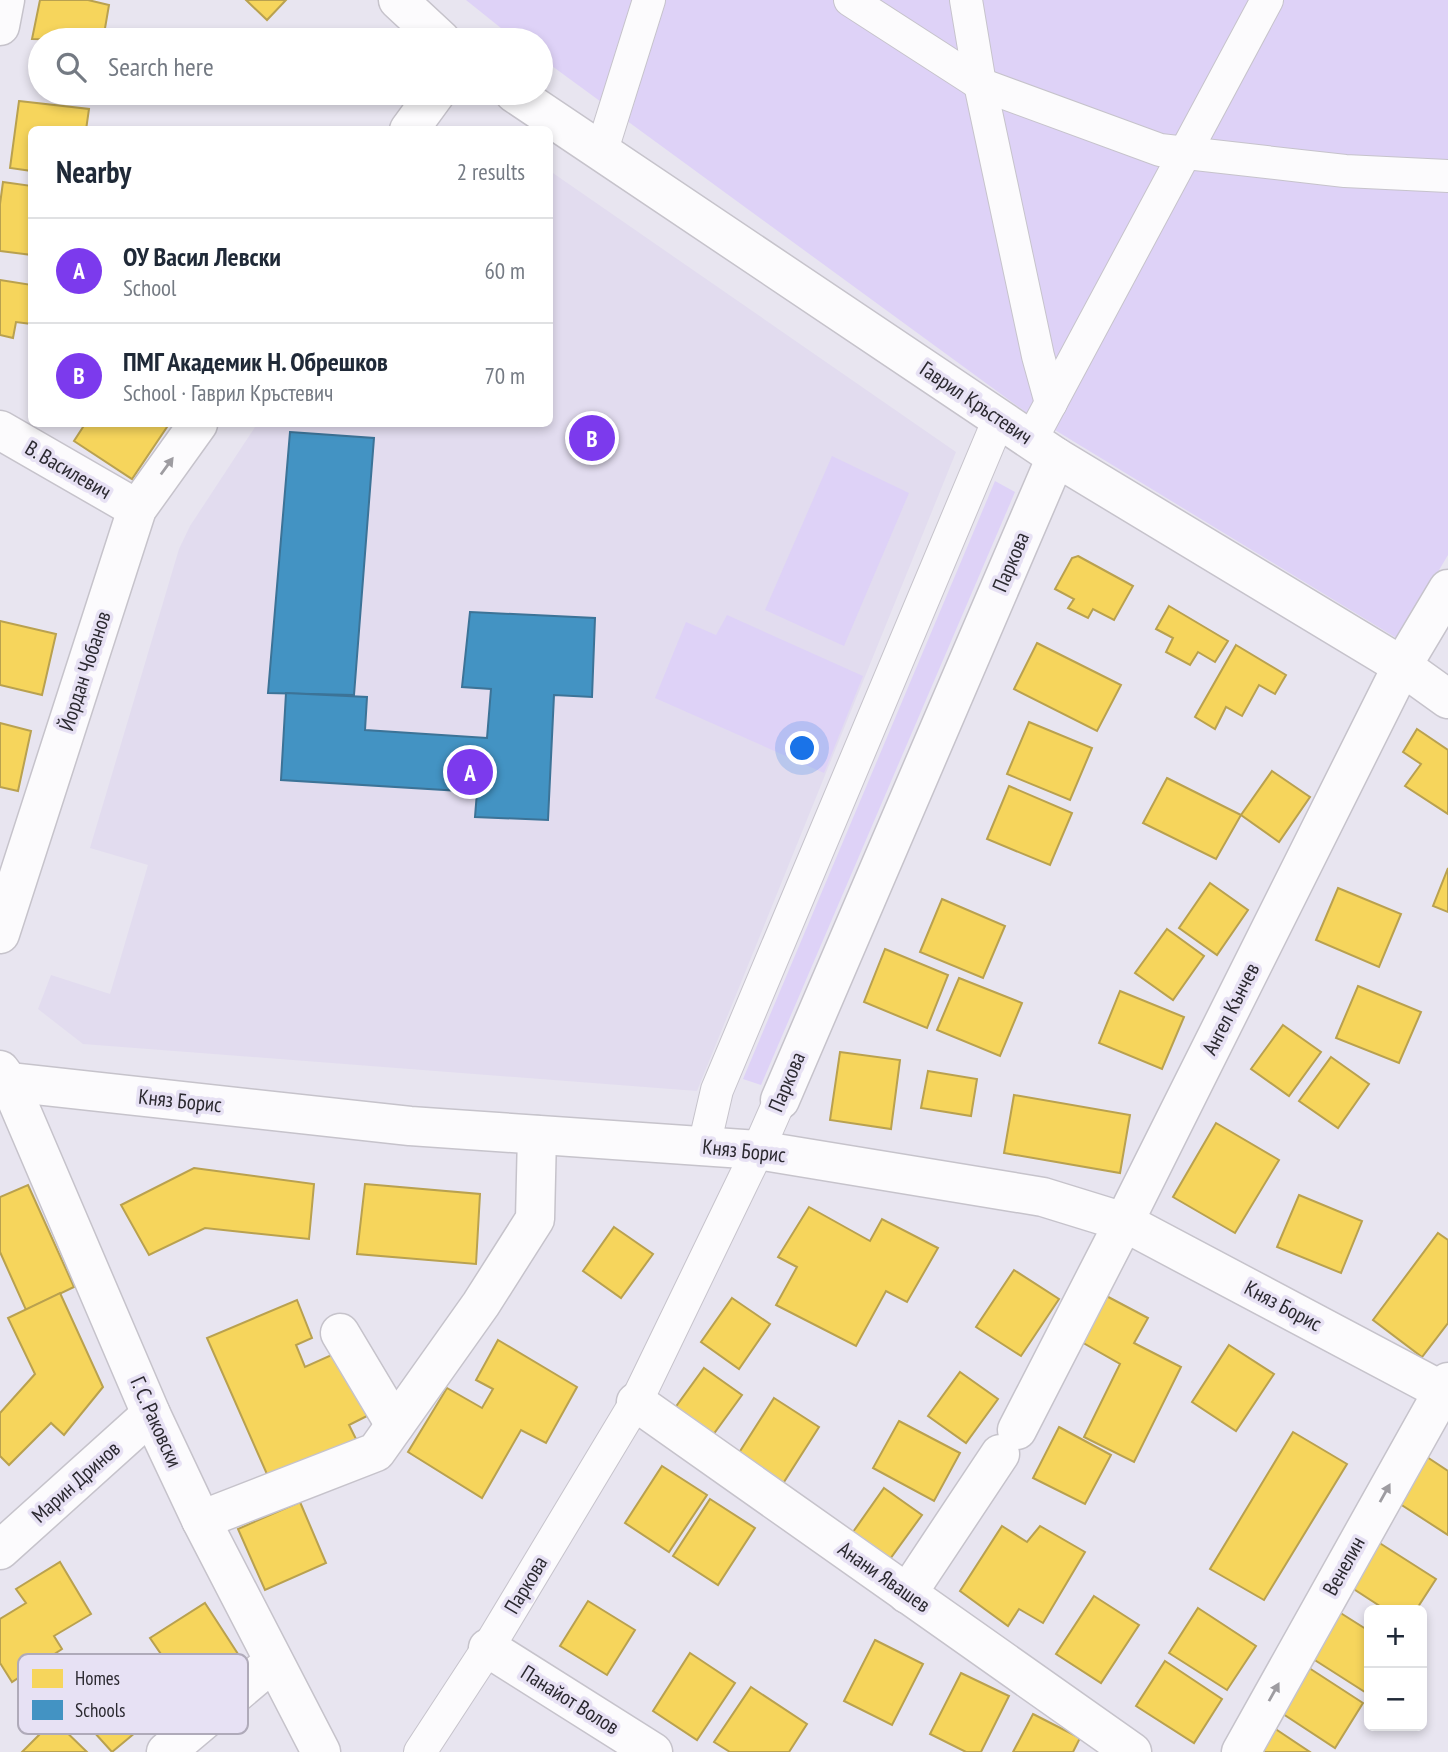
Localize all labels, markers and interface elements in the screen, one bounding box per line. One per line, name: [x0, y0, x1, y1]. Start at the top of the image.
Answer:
search box: [28, 28, 553, 105]
icon: search: [52, 48, 90, 86]
text: Search here: [108, 50, 214, 83]
text: Nearby: [56, 152, 131, 191]
text: 2 results: [457, 157, 525, 186]
text: ОУ Васил Левски: [123, 240, 281, 273]
text: A: [73, 256, 85, 285]
text: 60 m: [484, 256, 525, 285]
text: School: [123, 273, 176, 302]
text: ПМГ Академик Н. Обрешков: [123, 345, 388, 378]
street label: Гаврил Кръстевич: [915, 355, 1038, 450]
text: B: [73, 361, 85, 390]
text: 70 m: [484, 361, 525, 390]
text: School · Гаврил Кръстевич: [123, 378, 333, 407]
pin: B: [569, 412, 615, 464]
street label: В. Василевич: [20, 434, 116, 505]
one-way arrow: [160, 458, 175, 476]
street label: Паркова: [986, 528, 1035, 596]
street label: Йордан Чобанов: [52, 608, 117, 734]
your location: [785, 731, 819, 765]
pin: A: [447, 746, 493, 798]
street label: Ангел Кънчев: [1196, 958, 1265, 1059]
street label: Паркова: [762, 1048, 811, 1116]
street label: Княз Борис: [137, 1083, 224, 1118]
street label: Княз Борис: [701, 1133, 788, 1168]
street label: Княз Борис: [1240, 1274, 1327, 1337]
street label: Г. С. Раковски: [124, 1372, 188, 1471]
street label: Марин Дринов: [26, 1435, 125, 1528]
one-way arrow: [1379, 1484, 1391, 1503]
street label: Венелин: [1317, 1532, 1371, 1600]
street label: Анани Явашев: [833, 1535, 936, 1618]
street label: Паркова: [498, 1551, 553, 1618]
map controls: [1364, 1605, 1427, 1731]
button: +: [1364, 1605, 1427, 1668]
legend: [18, 1654, 248, 1734]
street label: Панайот Волов: [516, 1659, 624, 1740]
text: Homes: [75, 1666, 120, 1690]
button: −: [1364, 1668, 1427, 1731]
one-way arrow: [1268, 1683, 1280, 1702]
text: Schools: [75, 1698, 126, 1722]

